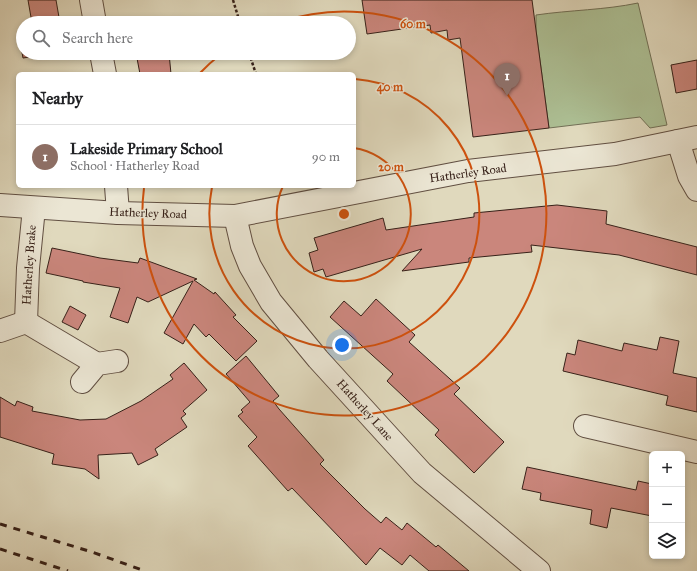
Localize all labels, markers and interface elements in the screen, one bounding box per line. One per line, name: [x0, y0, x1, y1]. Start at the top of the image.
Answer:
search box: [16, 16, 356, 60]
text: 60 m: [400, 17, 427, 31]
icon: search: [30, 27, 52, 49]
text: Search here: [62, 29, 133, 47]
pin: 1: [494, 63, 520, 96]
text: 40 m: [377, 80, 404, 95]
text: Nearby: [32, 88, 83, 109]
text: Lakeside Primary School: [70, 140, 223, 158]
text: 1: [42, 149, 48, 165]
text: 90 m: [312, 149, 340, 165]
text: School · Hatherley Road: [70, 158, 200, 174]
text: 20 m: [378, 160, 405, 174]
street label: Hatherley Road: [429, 161, 507, 185]
street label: Hatherley Road: [109, 205, 187, 221]
centre of rings: [337, 207, 351, 221]
street label: Hatherley Brake: [19, 225, 39, 305]
your location: [332, 335, 352, 355]
street label: Hatherley Lane: [334, 377, 396, 443]
map controls: [649, 451, 685, 559]
button: +: [649, 451, 685, 487]
button: −: [649, 487, 685, 523]
button: layers: [649, 523, 685, 559]

